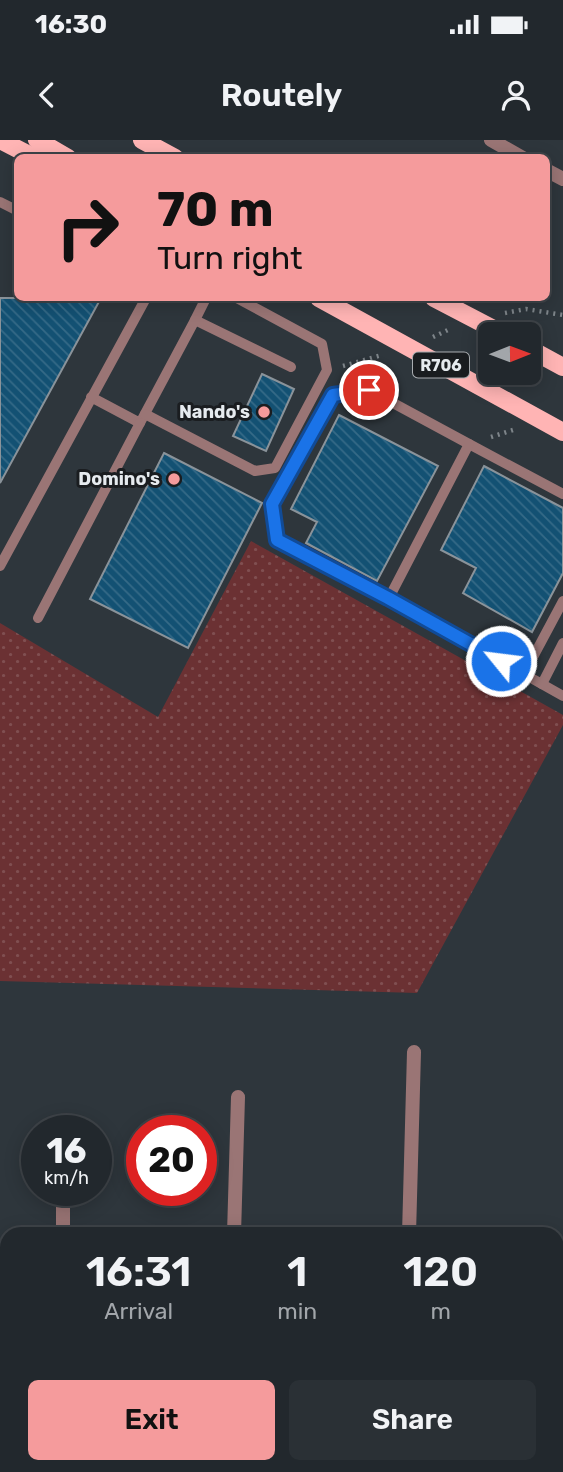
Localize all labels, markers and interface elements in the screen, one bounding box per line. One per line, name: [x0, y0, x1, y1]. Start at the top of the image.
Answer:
text: 16:30: [35, 9, 107, 40]
icon: back: [28, 76, 66, 114]
text: Routely: [221, 76, 342, 114]
icon: person: [497, 76, 535, 114]
text: 70 m: [157, 180, 274, 238]
icon: right: [42, 182, 133, 273]
text: Turn right: [157, 239, 302, 277]
north arrow: [478, 322, 541, 385]
map controls: [478, 322, 541, 385]
road number: R706: [413, 353, 469, 378]
pin: [339, 360, 399, 420]
icon: arrive: [350, 371, 388, 409]
place label: Nando's: [179, 401, 250, 423]
marker: Nando's: [256, 404, 272, 420]
place label: Domino's: [78, 468, 160, 490]
marker: Domino's: [166, 471, 182, 487]
position arrow: [464, 624, 538, 698]
speed limit sign: 20: [126, 1115, 217, 1206]
text: 16: [46, 1130, 87, 1172]
text: km/h: [44, 1167, 89, 1189]
text: 16:31: [86, 1247, 191, 1297]
text: 1: [287, 1247, 307, 1297]
text: 120: [403, 1247, 478, 1297]
text: Arrival: [104, 1297, 173, 1325]
text: min: [277, 1297, 317, 1325]
text: m: [430, 1297, 451, 1325]
button: Exit: [28, 1380, 275, 1460]
button: Share: [289, 1380, 536, 1460]

